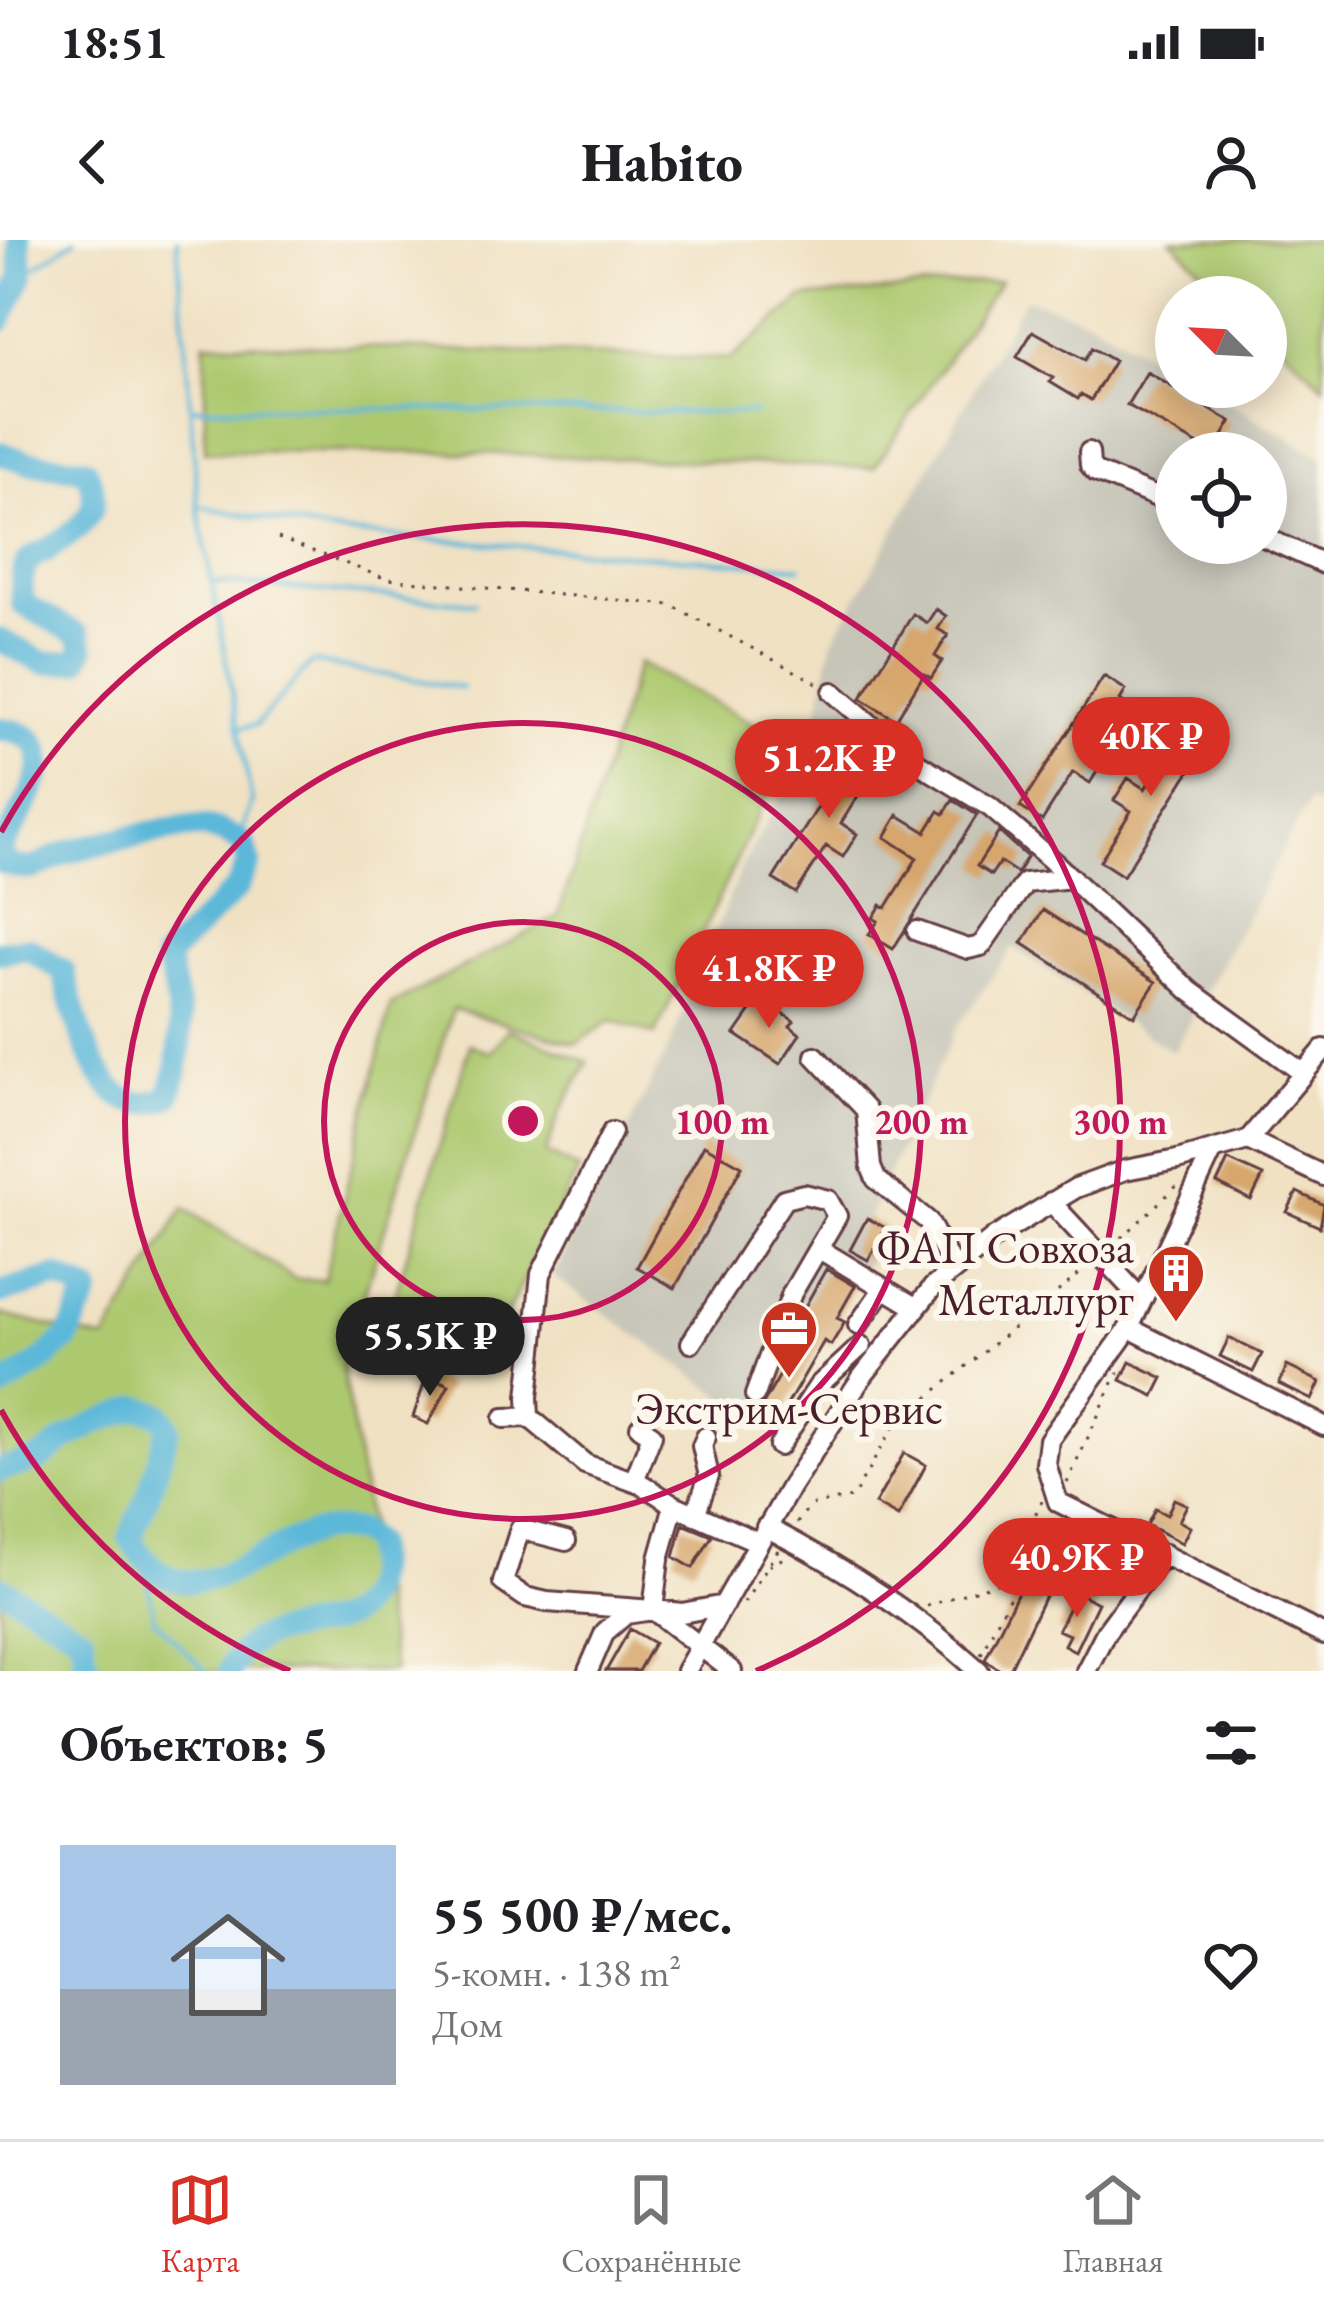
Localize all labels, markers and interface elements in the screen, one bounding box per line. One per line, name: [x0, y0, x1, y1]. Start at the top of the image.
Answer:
text: 18:51: [60, 13, 168, 71]
text: Habito: [581, 127, 743, 197]
icon: back: [60, 129, 126, 195]
icon: person: [1198, 129, 1264, 195]
north arrow: [1155, 276, 1287, 408]
map controls: [1155, 276, 1287, 564]
button: locate: [1155, 432, 1287, 564]
pin: 40K ₽: [1067, 697, 1235, 799]
text: 40K ₽: [1099, 710, 1203, 761]
pin: 51.2K ₽: [718, 719, 940, 821]
text: 51.2K ₽: [762, 732, 896, 783]
pin: 41.8K ₽: [658, 929, 880, 1031]
text: 41.8K ₽: [702, 942, 836, 993]
text: 100 m: [675, 1098, 769, 1145]
text: 200 m: [874, 1098, 968, 1145]
text: 300 m: [1073, 1098, 1167, 1145]
centre of rings: [502, 1100, 544, 1142]
place label: ФАП Совхоза Металлург: [876, 1218, 1134, 1328]
building icon: ФАП Совхоза Металлург: [1145, 1242, 1207, 1324]
pin: 55.5K ₽: [319, 1297, 541, 1399]
office icon: Экстрим-Сервис: [758, 1298, 820, 1380]
text: 55.5K ₽: [363, 1310, 497, 1361]
place label: Экстрим-Сервис: [635, 1379, 943, 1437]
pin: 40.9K ₽: [966, 1518, 1188, 1620]
text: 40.9K ₽: [1010, 1531, 1144, 1582]
text: Объектов: 5: [60, 1710, 329, 1776]
icon: filters: [1198, 1710, 1264, 1776]
text: 55 500 ₽/мес.: [432, 1881, 732, 1947]
icon: home: [156, 1893, 300, 2037]
icon: heart: [1198, 1932, 1264, 1998]
text: 5-комн. · 138 m²: [432, 1947, 681, 1998]
text: Дом: [432, 1998, 503, 2049]
tab: Карта: [161, 2167, 240, 2282]
tab: Сохранённые: [561, 2167, 741, 2282]
tab: Главная: [1063, 2167, 1163, 2282]

